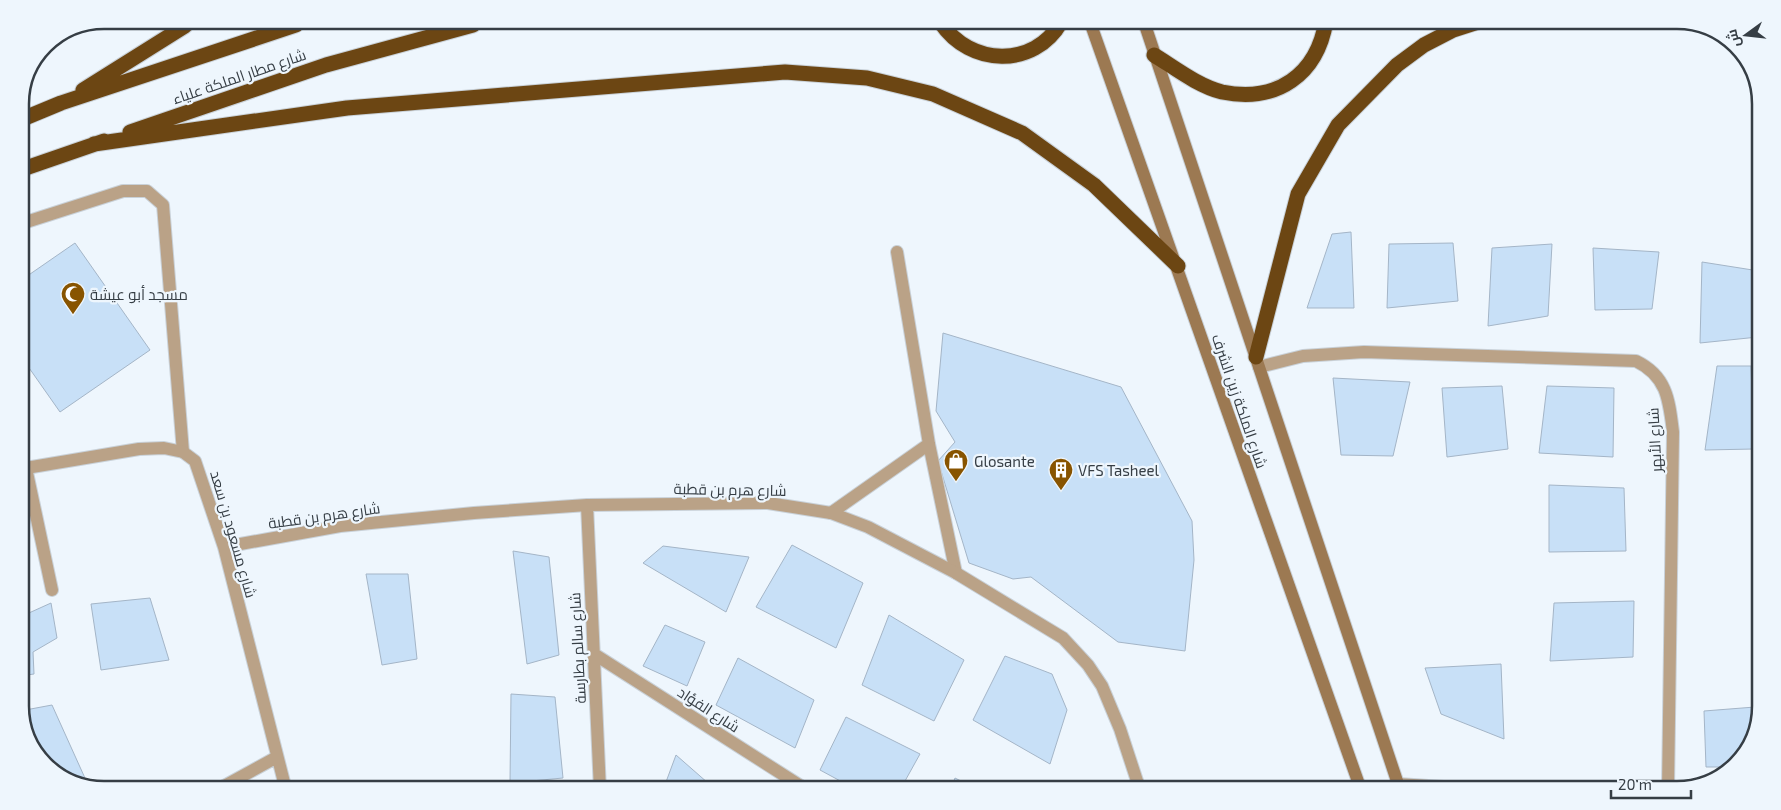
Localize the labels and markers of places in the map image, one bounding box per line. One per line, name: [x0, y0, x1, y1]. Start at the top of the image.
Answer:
mosque icon: مسجد أبو عيشة: [60, 281, 86, 315]
place label: مسجد أبو عيشة: [90, 285, 188, 304]
shop icon: Glosante: [943, 448, 969, 482]
place label: Glosante: [974, 452, 1035, 470]
building icon: VFS Tasheel: [1048, 457, 1074, 491]
place label: VFS Tasheel: [1078, 461, 1160, 479]

